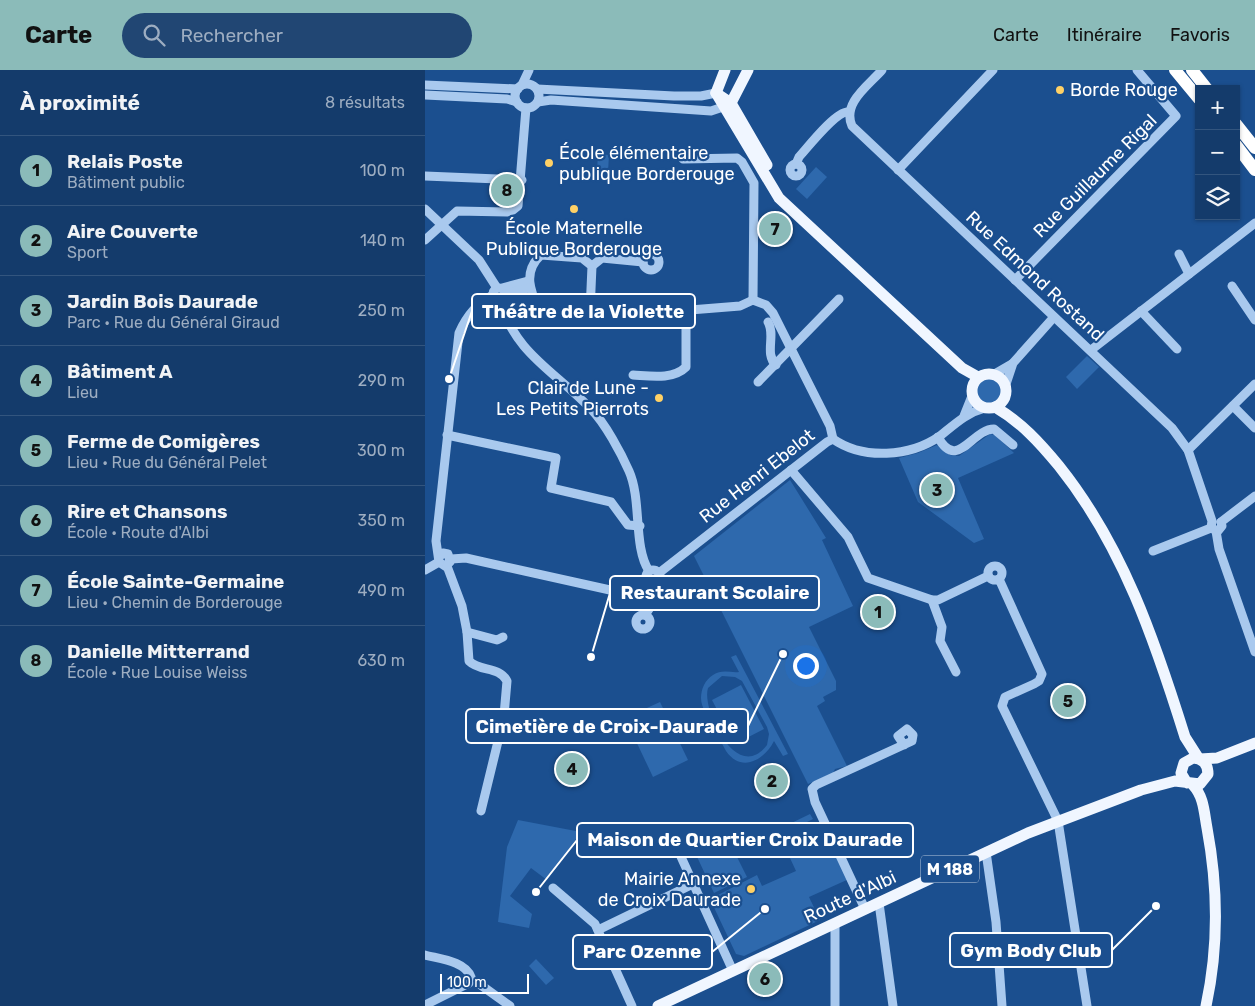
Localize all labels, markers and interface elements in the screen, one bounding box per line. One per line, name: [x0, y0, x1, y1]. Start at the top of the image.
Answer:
search box: [122, 13, 472, 58]
text: Carte: [25, 21, 92, 49]
icon: search: [140, 21, 168, 49]
text: Rechercher: [180, 24, 283, 47]
text: Carte: [993, 24, 1039, 46]
text: Itinéraire: [1067, 24, 1142, 46]
text: Favoris: [1170, 24, 1230, 46]
place label: Borde Rouge: [1070, 79, 1178, 101]
marker: Borde Rouge: [1054, 84, 1066, 96]
map controls: [1195, 85, 1240, 220]
button: +: [1195, 85, 1240, 130]
text: À proximité: [20, 90, 140, 115]
text: 8 résultats: [325, 93, 405, 112]
street label: Rue Guillaume Rigal: [1029, 110, 1161, 242]
button: −: [1195, 130, 1240, 175]
place label: École élémentaire publique Borderouge: [559, 142, 735, 185]
text: Relais Poste: [67, 150, 183, 173]
marker: École élémentaire publique Borderouge: [543, 157, 555, 169]
text: 1: [32, 161, 40, 180]
text: 100 m: [360, 161, 405, 180]
pin: 8: [491, 171, 523, 209]
text: Bâtiment public: [67, 173, 185, 192]
button: layers: [1195, 175, 1240, 220]
marker: École Maternelle Publique Borderouge: [568, 203, 580, 215]
street label: Rue Edmond Rostand: [961, 206, 1109, 346]
pin: 7: [759, 210, 791, 248]
place label: École Maternelle Publique Borderouge: [486, 217, 662, 260]
text: Aire Couverte: [67, 220, 198, 243]
text: 2: [31, 231, 41, 250]
text: 140 m: [360, 231, 405, 250]
text: Sport: [67, 243, 108, 262]
text: Jardin Bois Daurade: [67, 290, 258, 313]
callout: Théâtre de la Violette: [472, 294, 695, 328]
text: Théâtre de la Violette: [482, 300, 684, 323]
text: 3: [31, 301, 41, 320]
text: 250 m: [358, 301, 405, 320]
text: Parc · Rue du Général Giraud: [67, 313, 280, 332]
text: Bâtiment A: [67, 360, 173, 383]
text: 4: [31, 371, 41, 390]
text: 290 m: [358, 371, 405, 390]
place label: Clair de Lune - Les Petits Pierrots: [496, 377, 649, 420]
text: Lieu: [67, 383, 98, 402]
marker: Clair de Lune - Les Petits Pierrots: [653, 392, 665, 404]
street label: Rue Henri Ebelot: [695, 424, 819, 528]
text: Ferme de Comigères: [67, 430, 260, 453]
text: 5: [31, 441, 41, 460]
text: 300 m: [357, 441, 405, 460]
text: Lieu · Rue du Général Pelet: [67, 453, 267, 472]
pin: 3: [921, 471, 953, 509]
text: Rire et Chansons: [67, 500, 228, 523]
text: 6: [31, 511, 41, 530]
text: 350 m: [358, 511, 405, 530]
text: École · Route d'Albi: [67, 523, 209, 542]
text: École Sainte-Germaine: [67, 570, 284, 593]
callout: Restaurant Scolaire: [610, 576, 819, 610]
text: 7: [31, 581, 41, 600]
text: 490 m: [357, 581, 405, 600]
text: Restaurant Scolaire: [620, 581, 810, 604]
text: Lieu · Chemin de Borderouge: [67, 593, 283, 612]
pin: 1: [862, 593, 894, 631]
text: Danielle Mitterrand: [67, 640, 250, 663]
text: 8: [31, 651, 41, 670]
text: 630 m: [357, 651, 405, 670]
your location: [793, 653, 819, 679]
text: École · Rue Louise Weiss: [67, 663, 248, 682]
pin: 5: [1052, 682, 1084, 720]
callout: Cimetière de Croix-Daurade: [466, 709, 748, 743]
text: Cimetière de Croix-Daurade: [476, 715, 738, 738]
pin: 4: [556, 750, 588, 788]
pin: 2: [756, 762, 788, 800]
callout: Maison de Quartier Croix Daurade: [577, 823, 913, 857]
text: Maison de Quartier Croix Daurade: [587, 828, 903, 851]
road number: M 188: [921, 856, 979, 882]
street label: Route d'Albi: [800, 866, 900, 928]
place label: Mairie Annexe de Croix Daurade: [598, 868, 741, 911]
marker: Mairie Annexe de Croix Daurade: [745, 883, 757, 895]
callout: Gym Body Club: [950, 933, 1112, 967]
callout: Parc Ozenne: [573, 935, 712, 969]
text: Gym Body Club: [960, 939, 1102, 962]
text: Parc Ozenne: [583, 940, 701, 963]
pin: 6: [749, 960, 781, 998]
scale bar: [440, 971, 529, 994]
text: 100 m: [447, 974, 487, 991]

